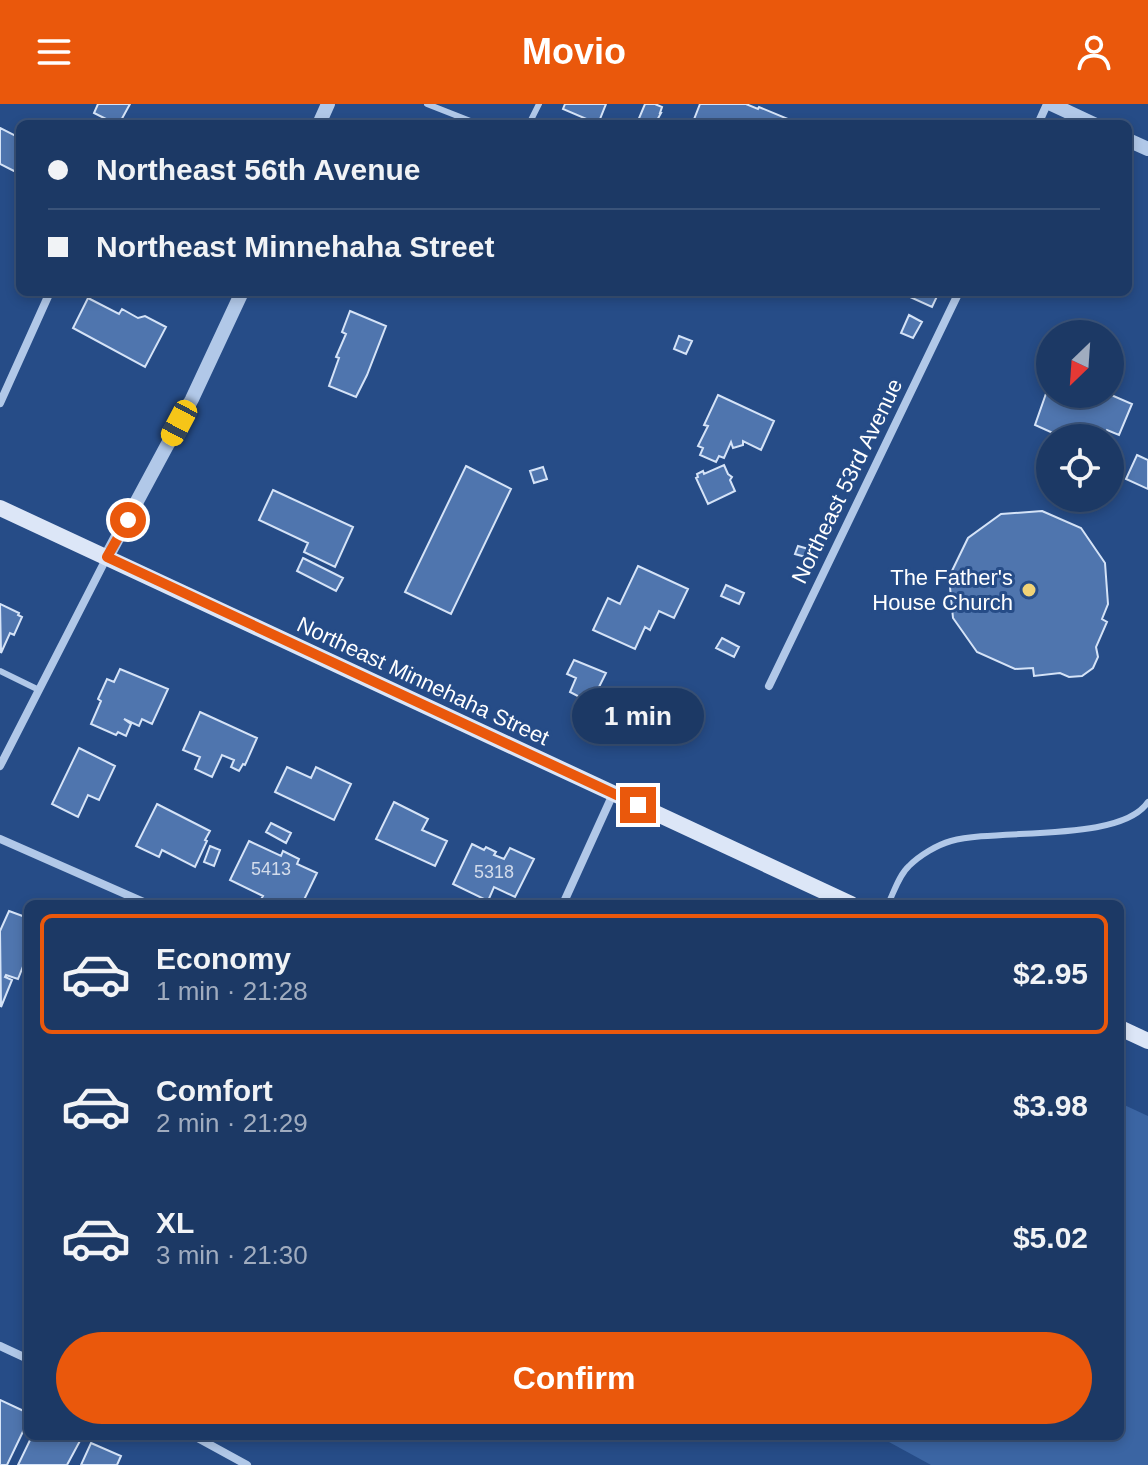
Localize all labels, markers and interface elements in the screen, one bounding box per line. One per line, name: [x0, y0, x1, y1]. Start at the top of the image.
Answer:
icon: menu: [32, 30, 76, 74]
icon: person: [1072, 30, 1116, 74]
text: Movio: [522, 31, 626, 72]
text: Northeast 56th Avenue: [96, 153, 421, 186]
text: Northeast Minnehaha Street: [96, 230, 494, 263]
north arrow: [1036, 320, 1124, 408]
map controls: [1036, 320, 1124, 512]
street label: Northeast 53rd Avenue: [787, 375, 907, 587]
car: [157, 396, 201, 450]
button: locate: [1036, 424, 1124, 512]
route start: [110, 502, 146, 538]
place label: The Father's House Church: [872, 565, 1013, 615]
marker: The Father's House Church: [1020, 581, 1038, 599]
street label: Northeast Minnehaha Street: [293, 612, 553, 750]
callout: 1 min: [572, 689, 704, 745]
text: 1 min: [604, 701, 672, 731]
route end: [620, 787, 656, 823]
house number: 5413: [251, 859, 291, 879]
house number: 5318: [474, 862, 514, 882]
icon: car: [60, 938, 132, 1010]
text: Economy: [156, 942, 291, 975]
text: $2.95: [1013, 957, 1088, 990]
text: 1 min · 21:28: [156, 976, 308, 1006]
icon: car: [60, 1070, 132, 1142]
text: Comfort: [156, 1074, 273, 1107]
text: $3.98: [1013, 1089, 1088, 1122]
text: 2 min · 21:29: [156, 1108, 308, 1138]
icon: car: [60, 1202, 132, 1274]
text: XL: [156, 1206, 194, 1239]
text: $5.02: [1013, 1221, 1088, 1254]
text: 3 min · 21:30: [156, 1240, 308, 1270]
button: Confirm: [56, 1332, 1092, 1424]

